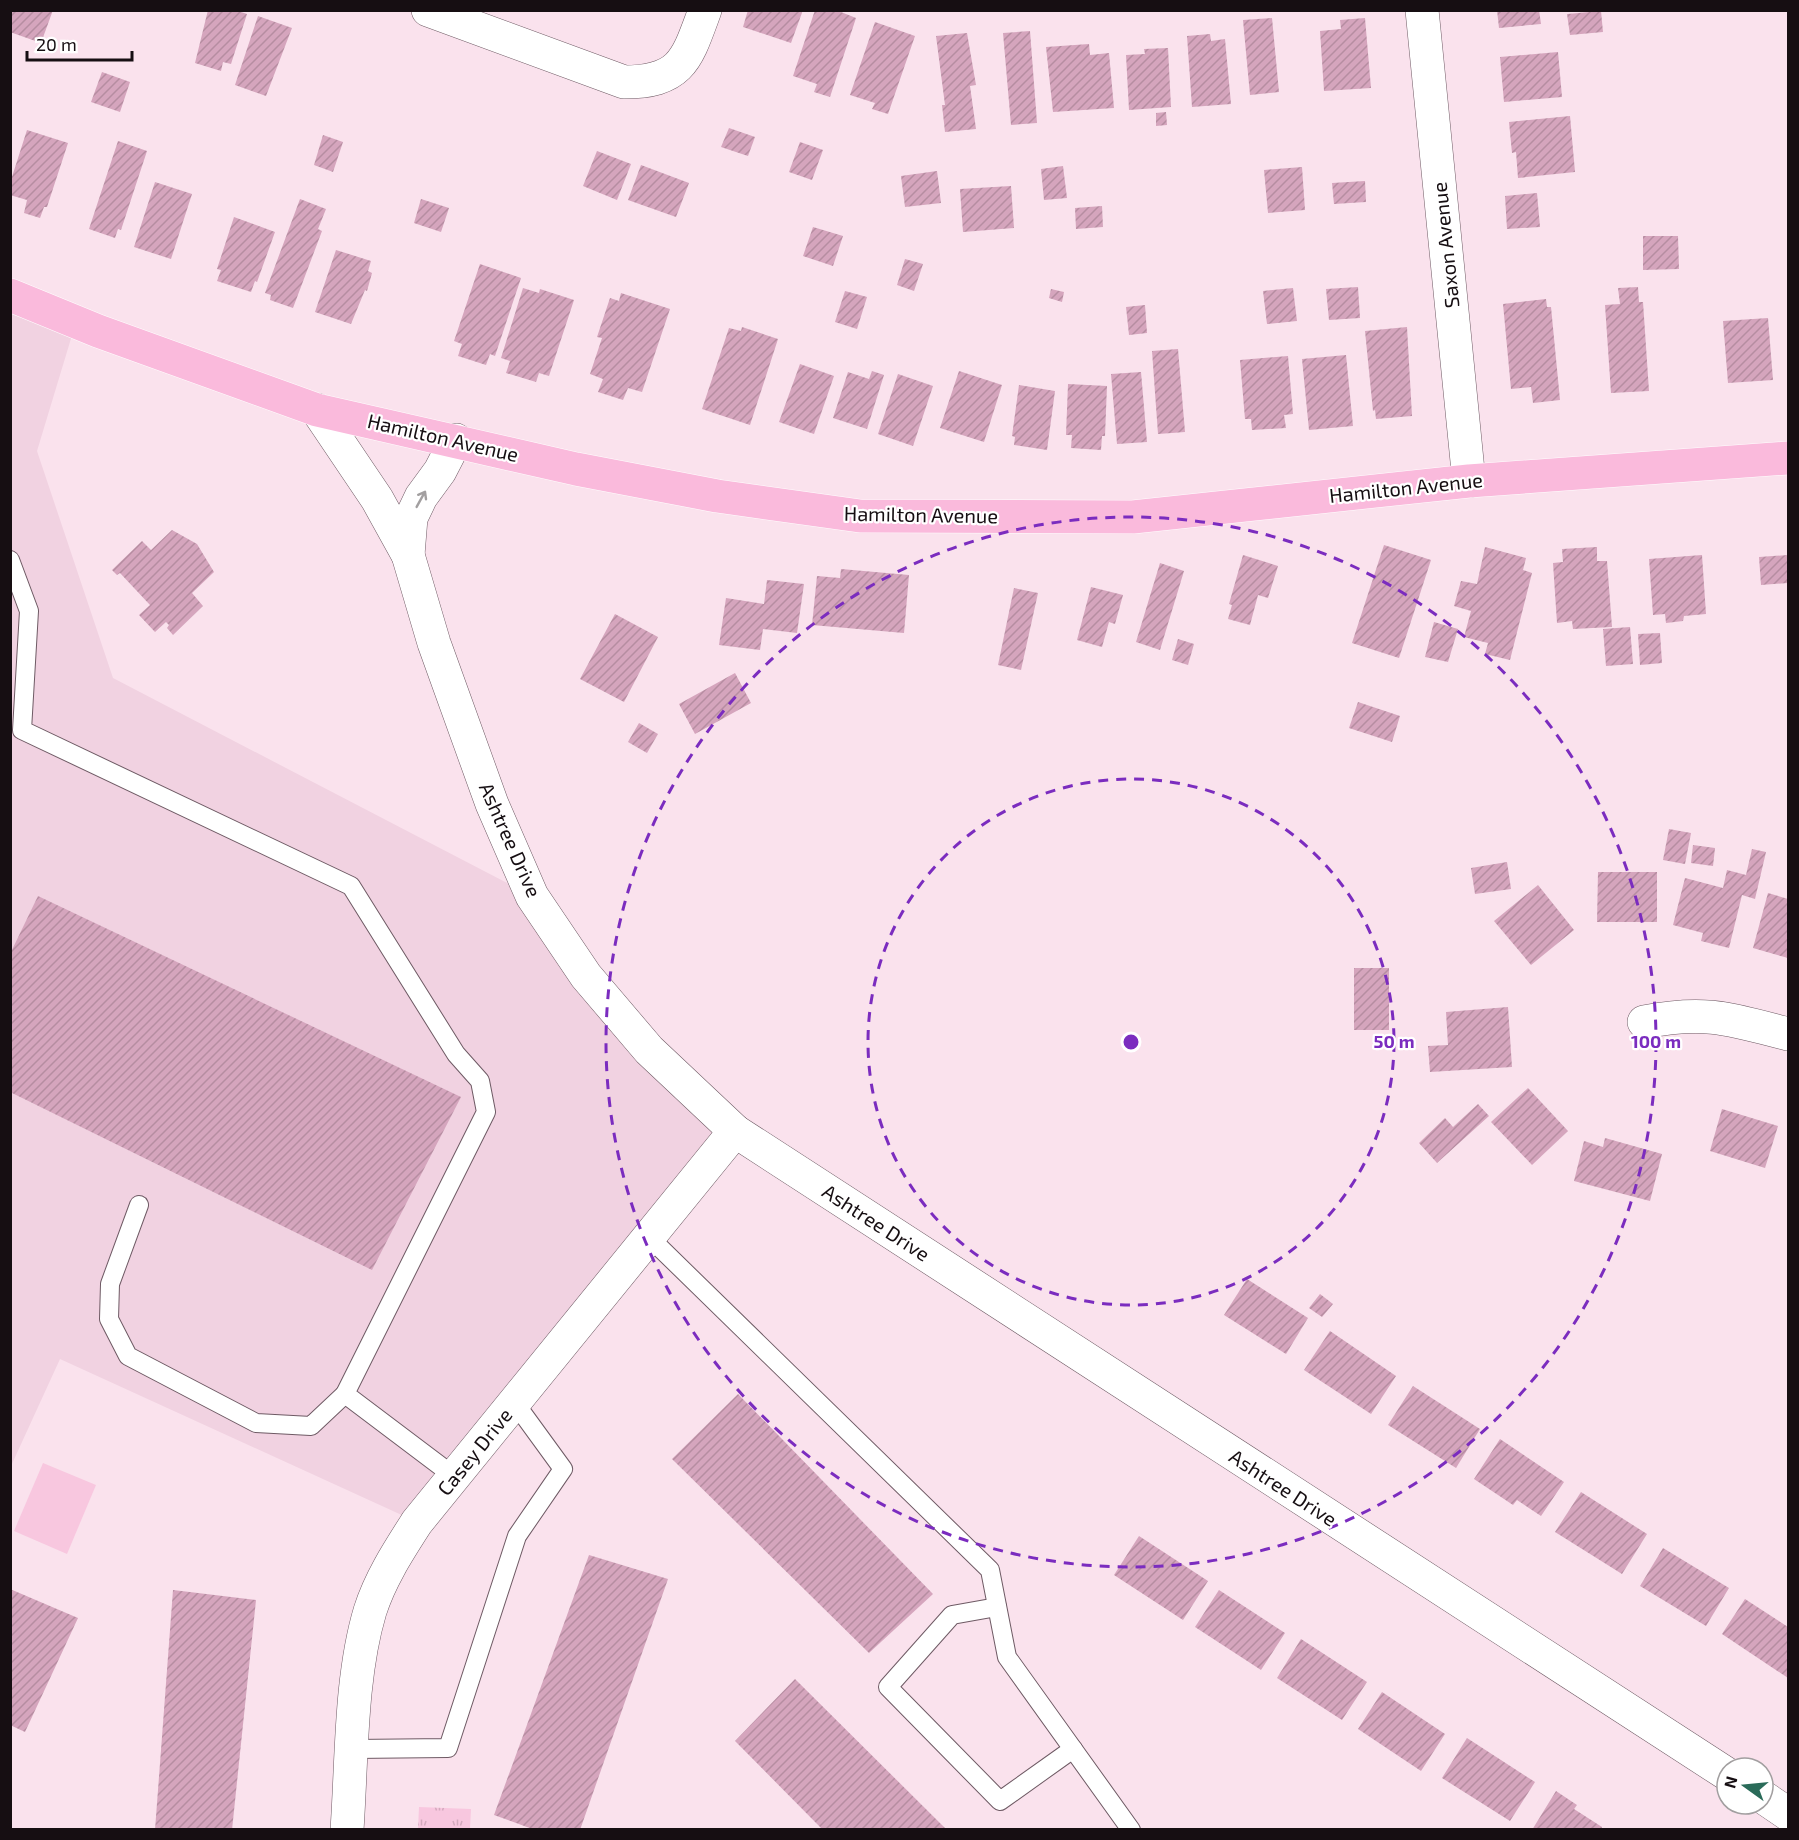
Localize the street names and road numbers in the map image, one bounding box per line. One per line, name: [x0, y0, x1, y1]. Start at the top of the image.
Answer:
street label: Saxon Avenue: [1426, 181, 1464, 309]
street label: Hamilton Avenue: [365, 408, 521, 466]
street label: Hamilton Avenue: [1328, 467, 1484, 507]
street label: Hamilton Avenue: [844, 501, 998, 527]
street label: Ashtree Drive: [475, 779, 547, 901]
street label: Ashtree Drive: [818, 1179, 935, 1266]
street label: Casey Drive: [432, 1403, 517, 1500]
street label: Ashtree Drive: [1225, 1444, 1342, 1531]

